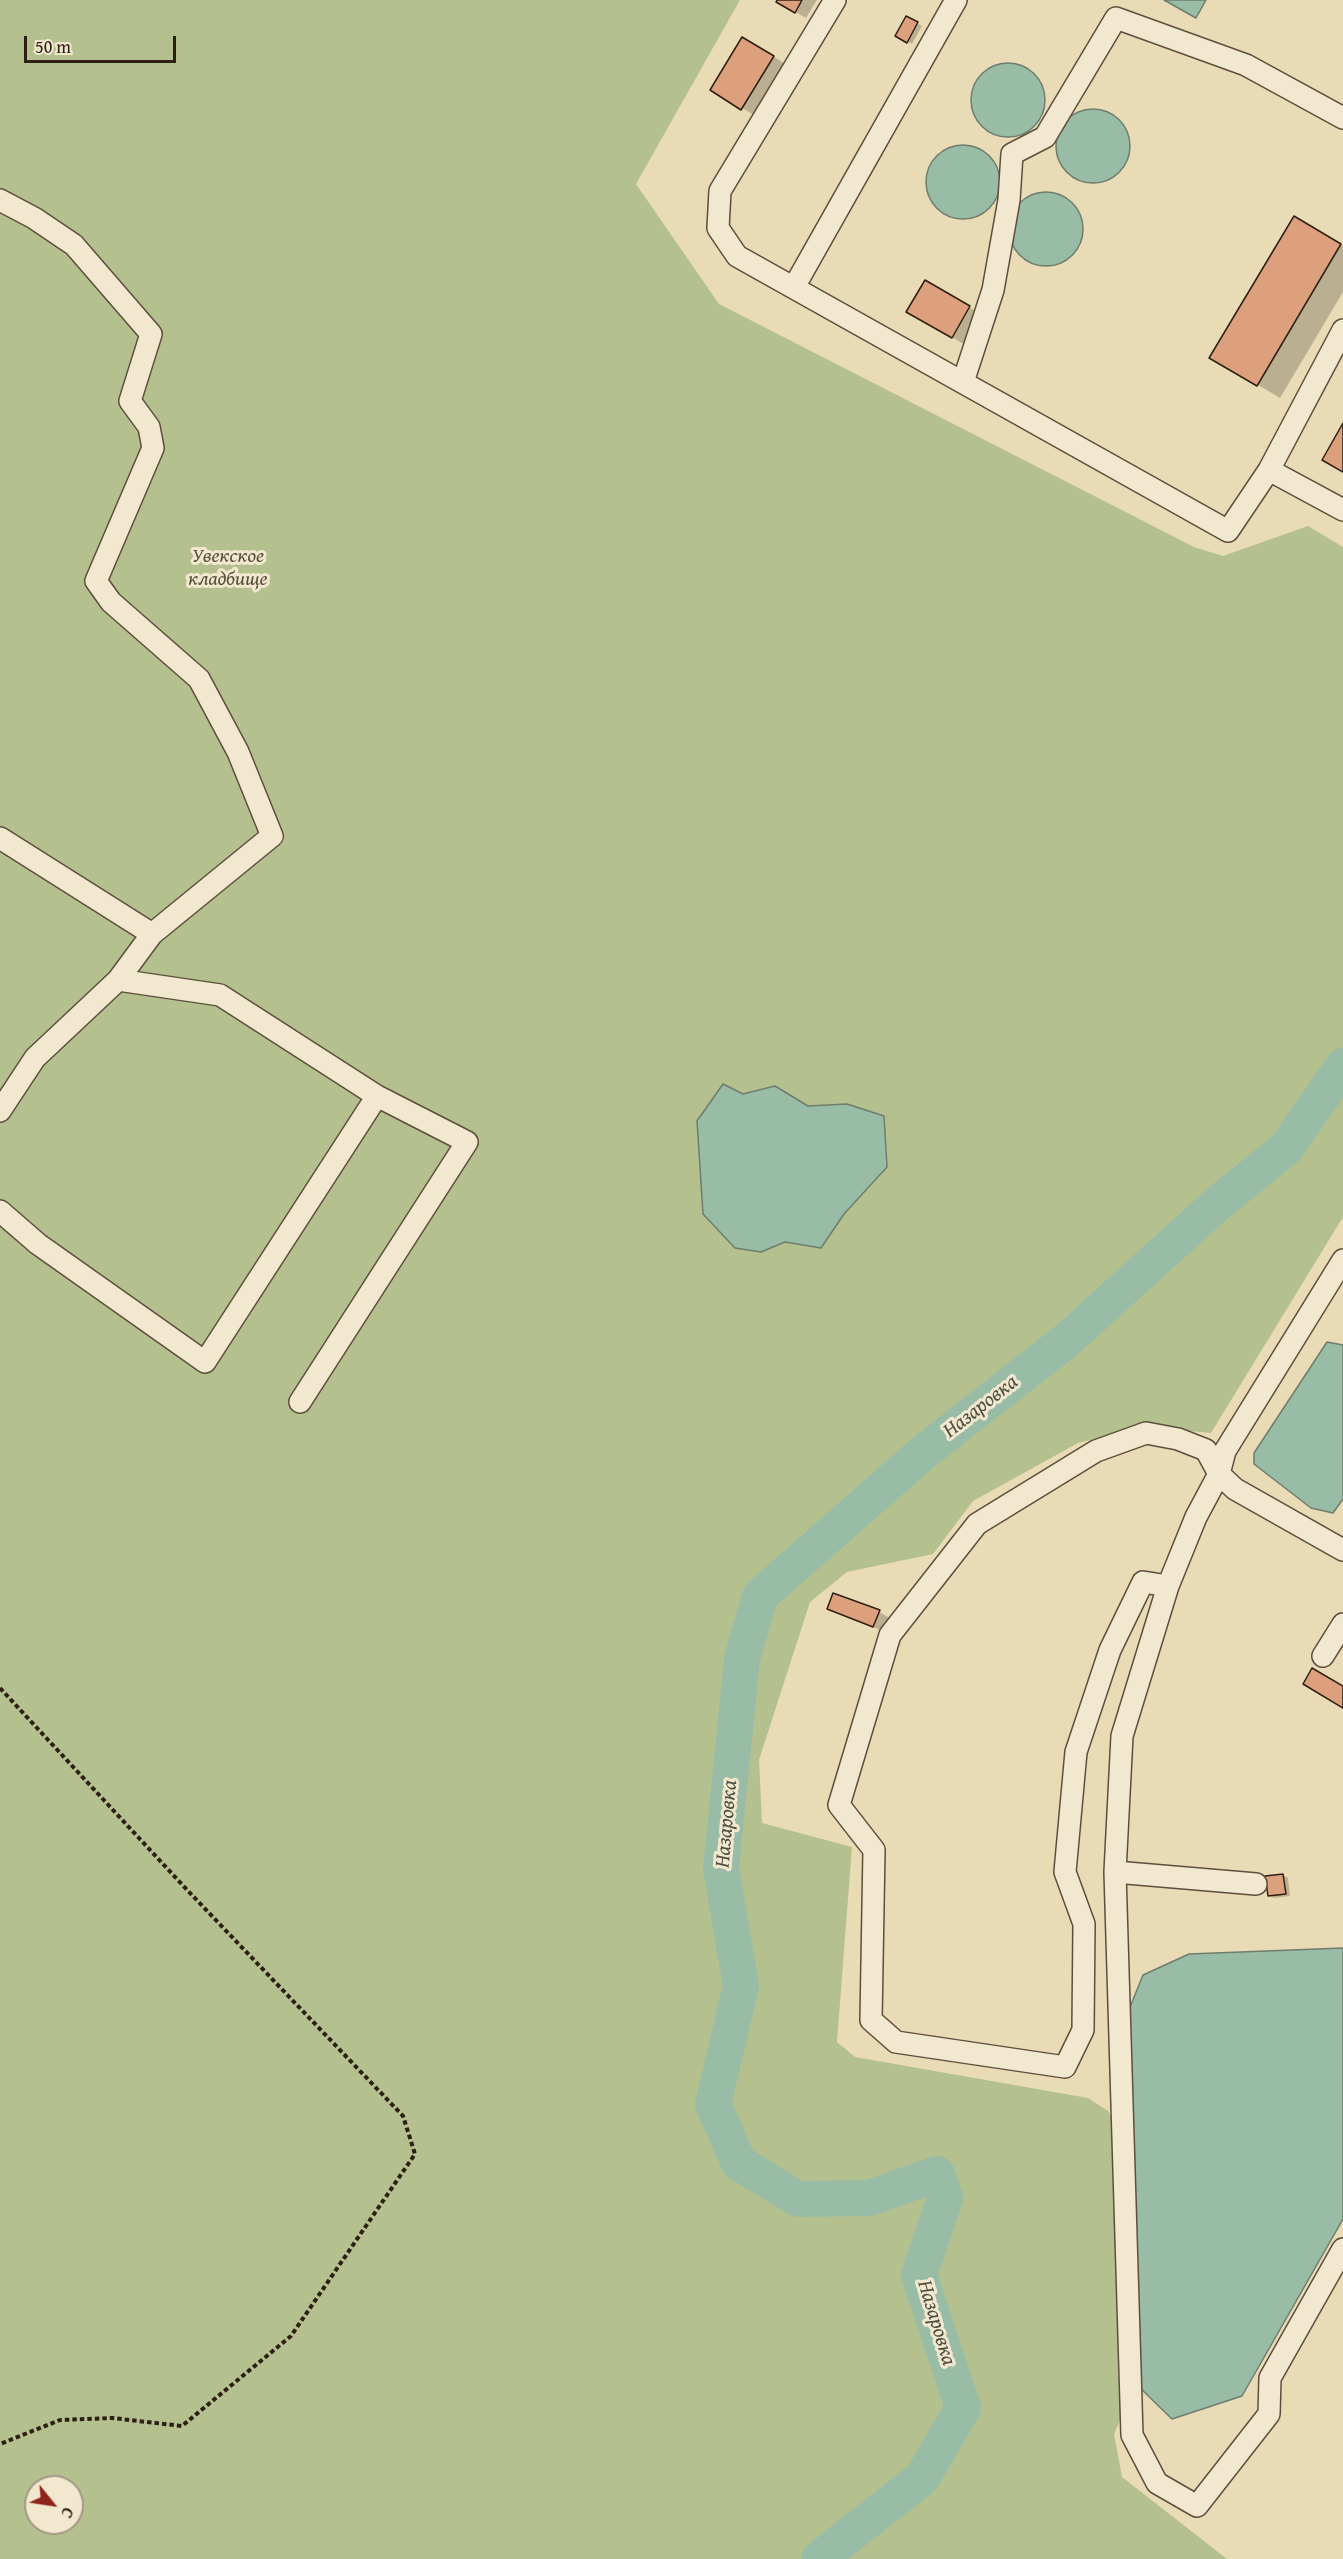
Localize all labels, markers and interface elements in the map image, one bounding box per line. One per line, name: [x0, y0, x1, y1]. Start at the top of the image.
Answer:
scale bar: [27, 24, 178, 62]
text: 50 m: [35, 33, 71, 60]
park label: Увекское кладбище: [188, 545, 268, 592]
water label: Назаровка: [939, 1370, 1023, 1444]
water label: Назаровка: [711, 1779, 743, 1869]
water label: Назаровка: [911, 2277, 961, 2369]
north arrow: [24, 2475, 84, 2535]
text: С: [55, 2503, 81, 2523]

